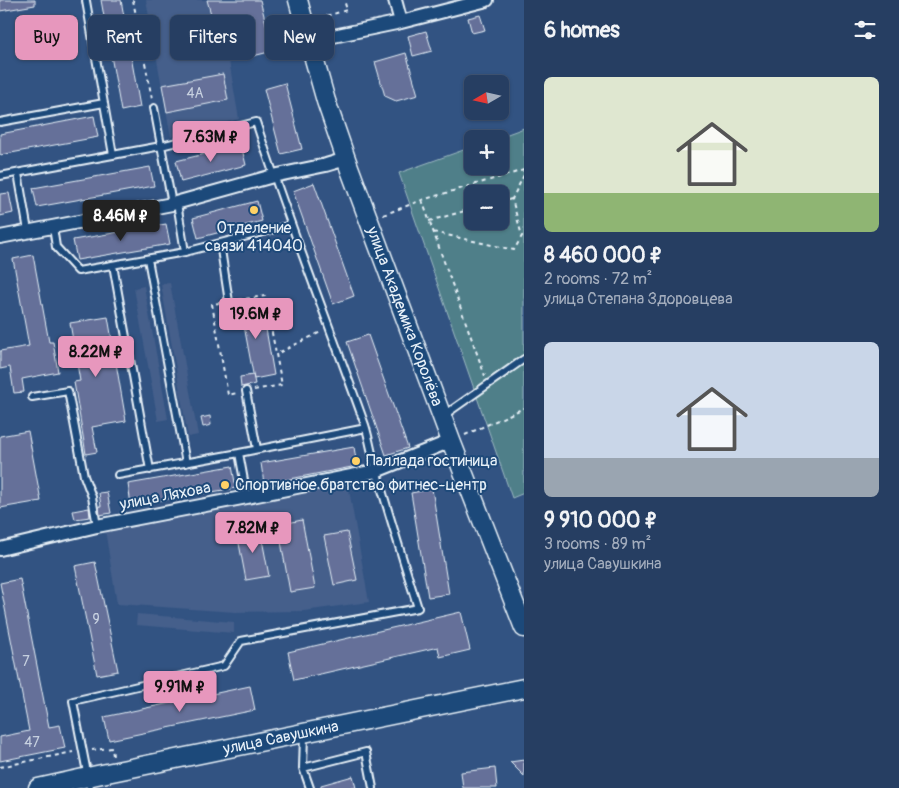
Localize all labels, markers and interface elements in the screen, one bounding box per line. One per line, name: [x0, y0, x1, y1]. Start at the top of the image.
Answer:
chip: Buy: [15, 15, 78, 60]
chip: Rent: [88, 15, 160, 60]
chip: Filters: [170, 15, 255, 60]
chip: New: [265, 15, 334, 60]
icon: filters: [851, 16, 879, 44]
text: 6 homes: [544, 17, 620, 44]
north arrow: [464, 75, 509, 120]
map controls: [464, 75, 509, 230]
house number: 4А: [186, 85, 204, 102]
icon: home: [667, 109, 757, 199]
pin: 7.63M ₽: [165, 120, 257, 163]
text: 7.63M ₽: [184, 127, 238, 147]
button: +: [464, 130, 509, 175]
button: −: [464, 185, 509, 230]
pin: 8.46M ₽: [75, 200, 167, 242]
marker: Отделение связи 414040: [248, 204, 260, 216]
text: 8.46M ₽: [94, 206, 148, 226]
place label: Отделение связи 414040: [205, 218, 303, 256]
street label: улица Академика Королёва: [362, 223, 447, 409]
text: 8 460 000 ₽: [544, 242, 663, 269]
text: 2 rooms · 72 m²: [544, 269, 652, 289]
text: улица Степана Здоровцева: [544, 289, 733, 309]
pin: 19.6M ₽: [210, 298, 302, 340]
text: 19.6M ₽: [230, 304, 282, 324]
pin: 8.22M ₽: [50, 336, 142, 378]
text: 8.22M ₽: [69, 342, 123, 362]
icon: home: [667, 374, 757, 464]
place label: Паллада гостиница: [366, 451, 497, 471]
marker: Паллада гостиница: [350, 455, 362, 467]
place label: Спортивное братство фитнес-центр: [235, 475, 487, 495]
street label: улица Ляхова: [117, 477, 212, 515]
marker: Спортивное братство фитнес-центр: [219, 479, 231, 491]
text: 9 910 000 ₽: [544, 507, 657, 534]
pin: 7.82M ₽: [207, 512, 299, 554]
text: 7.82M ₽: [226, 518, 280, 538]
text: 3 rooms · 89 m²: [544, 534, 651, 554]
text: улица Савушкина: [544, 554, 661, 574]
house number: 9: [92, 611, 100, 628]
house number: 7: [22, 653, 30, 670]
pin: 9.91M ₽: [134, 670, 226, 713]
text: 9.91M ₽: [155, 677, 205, 697]
street label: улица Савушкина: [220, 716, 340, 759]
house number: 47: [24, 734, 40, 751]

